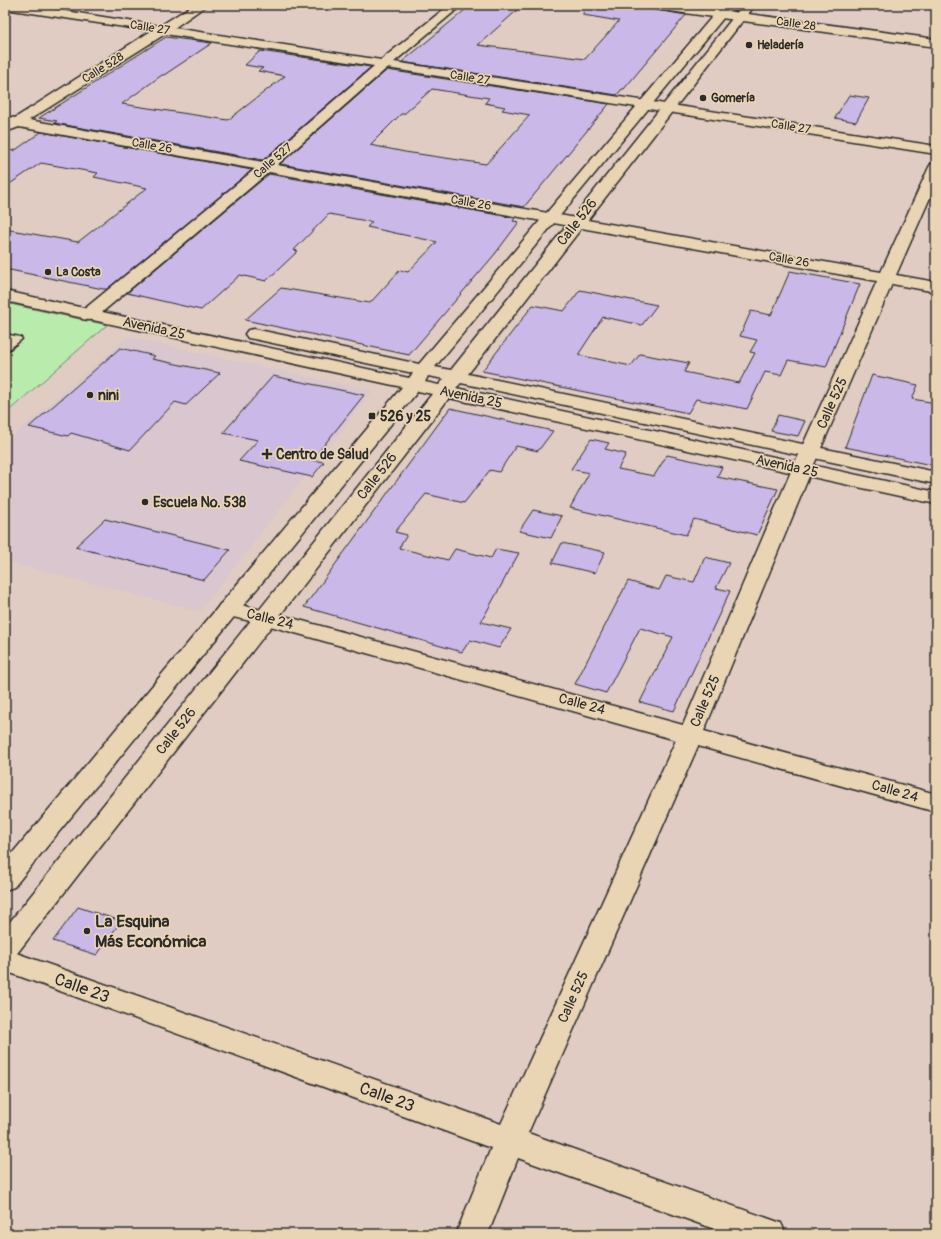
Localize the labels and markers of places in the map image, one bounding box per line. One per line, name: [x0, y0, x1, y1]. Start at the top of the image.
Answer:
place label: Heladería: [757, 38, 804, 53]
marker: Heladería: [744, 40, 754, 50]
place label: Gomería: [711, 91, 755, 106]
marker: Gomería: [698, 93, 708, 103]
place label: La Costa: [56, 265, 101, 280]
marker: La Costa: [43, 267, 53, 277]
place label: nini: [98, 387, 119, 404]
marker: nini: [85, 390, 95, 400]
place label: 526 y 25: [380, 408, 431, 425]
marker: 526 y 25: [367, 411, 377, 421]
place label: Centro de Salud: [276, 446, 369, 463]
marker: Centro de Salud: [261, 448, 273, 460]
place label: Escuela No. 538: [153, 494, 246, 511]
marker: Escuela No. 538: [140, 497, 150, 507]
place label: La Esquina Más Económica: [95, 911, 207, 952]
marker: La Esquina Más Económica: [82, 926, 92, 936]

